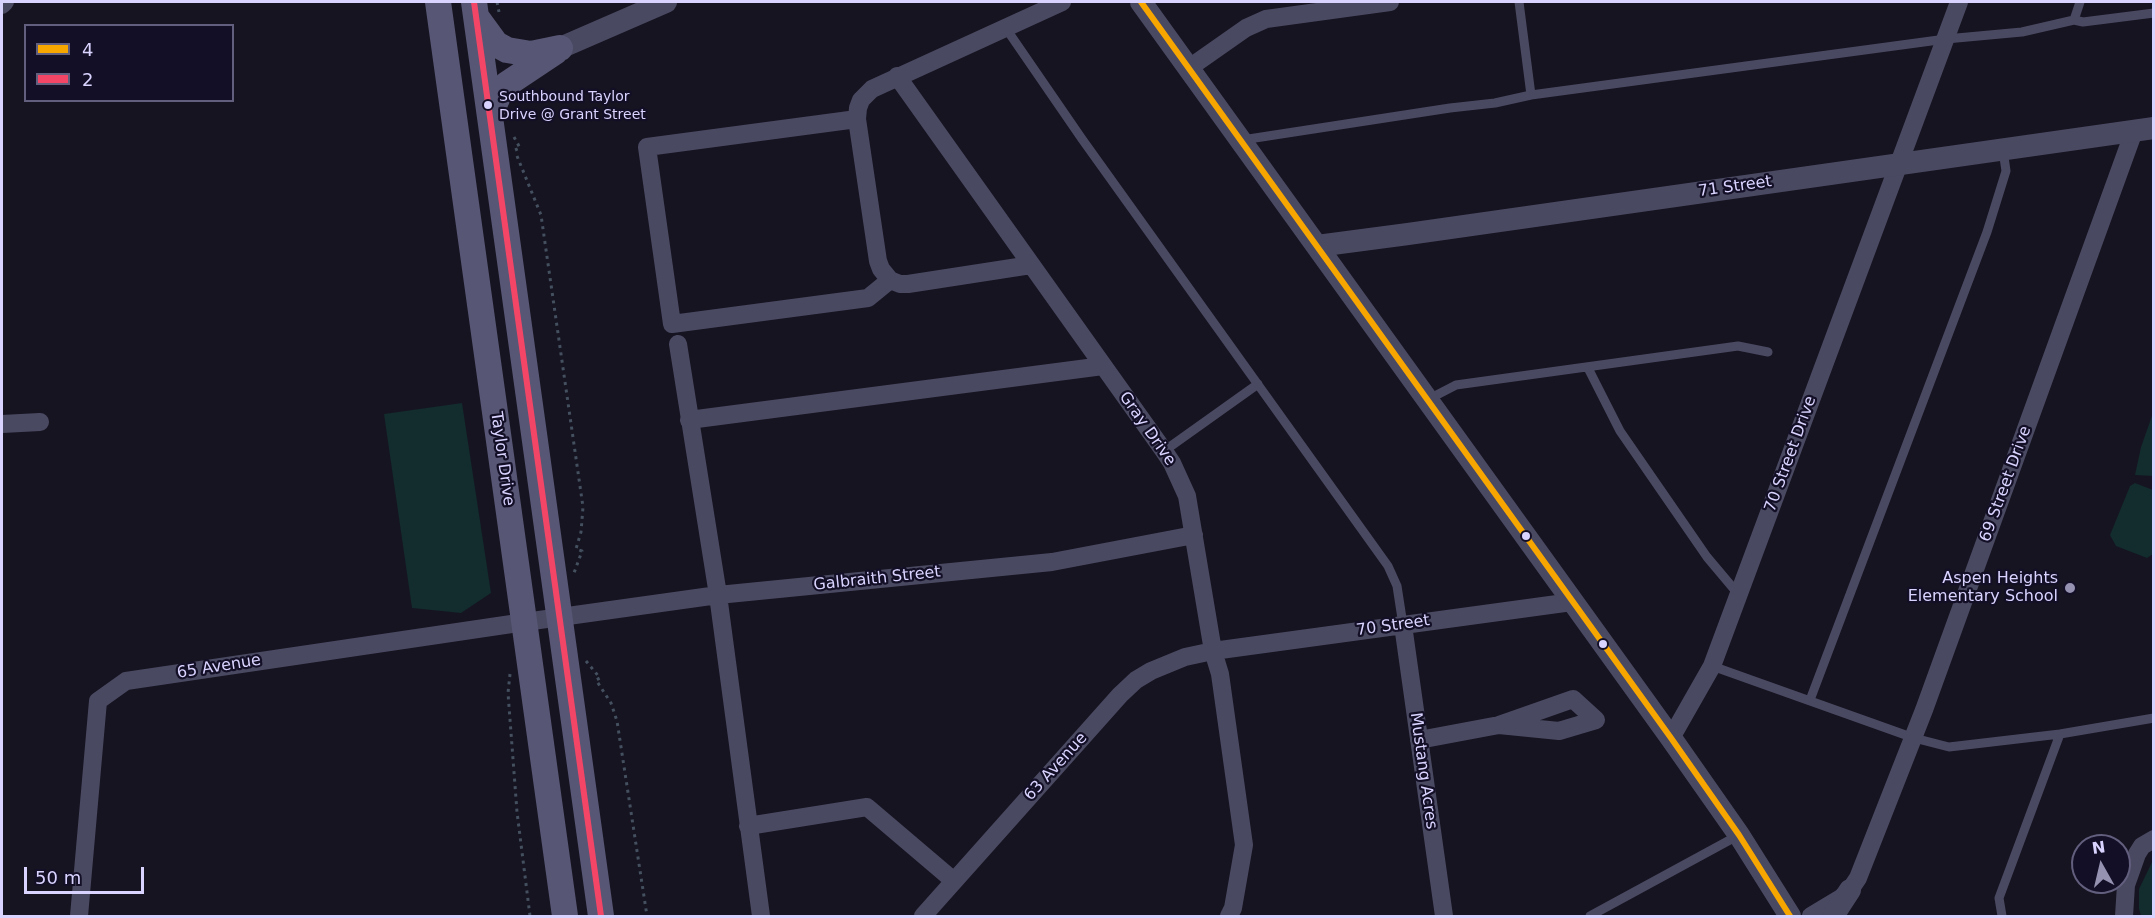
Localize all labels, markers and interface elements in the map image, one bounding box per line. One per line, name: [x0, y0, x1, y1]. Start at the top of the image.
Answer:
legend: [24, 24, 234, 102]
text: 4: [82, 39, 93, 60]
text: 2: [82, 69, 93, 90]
place label: Southbound Taylor Drive @ Grant Street: [499, 89, 646, 122]
marker: Southbound Taylor Drive @ Grant Street: [482, 99, 494, 111]
street label: 71 Street: [1697, 172, 1773, 202]
street label: Gray Drive: [1114, 388, 1180, 470]
street label: 70 Street Drive: [1761, 393, 1821, 515]
street label: Taylor Drive: [486, 411, 518, 507]
street label: 69 Street Drive: [1976, 423, 2036, 545]
unlabelled marker: [1520, 530, 1532, 542]
street label: Galbraith Street: [812, 563, 942, 595]
place label: Aspen Heights Elementary School: [1908, 569, 2058, 607]
marker: Aspen Heights Elementary School: [2063, 581, 2077, 595]
street label: 70 Street: [1355, 611, 1431, 641]
unlabelled marker: [1597, 638, 1609, 650]
street label: 65 Avenue: [176, 651, 262, 683]
street label: Mustang Acres: [1405, 711, 1441, 831]
street label: 63 Avenue: [1020, 729, 1092, 805]
north arrow: [2071, 834, 2131, 894]
text: N: [2091, 837, 2107, 858]
scale bar: [27, 855, 147, 893]
text: 50 m: [35, 867, 81, 888]

